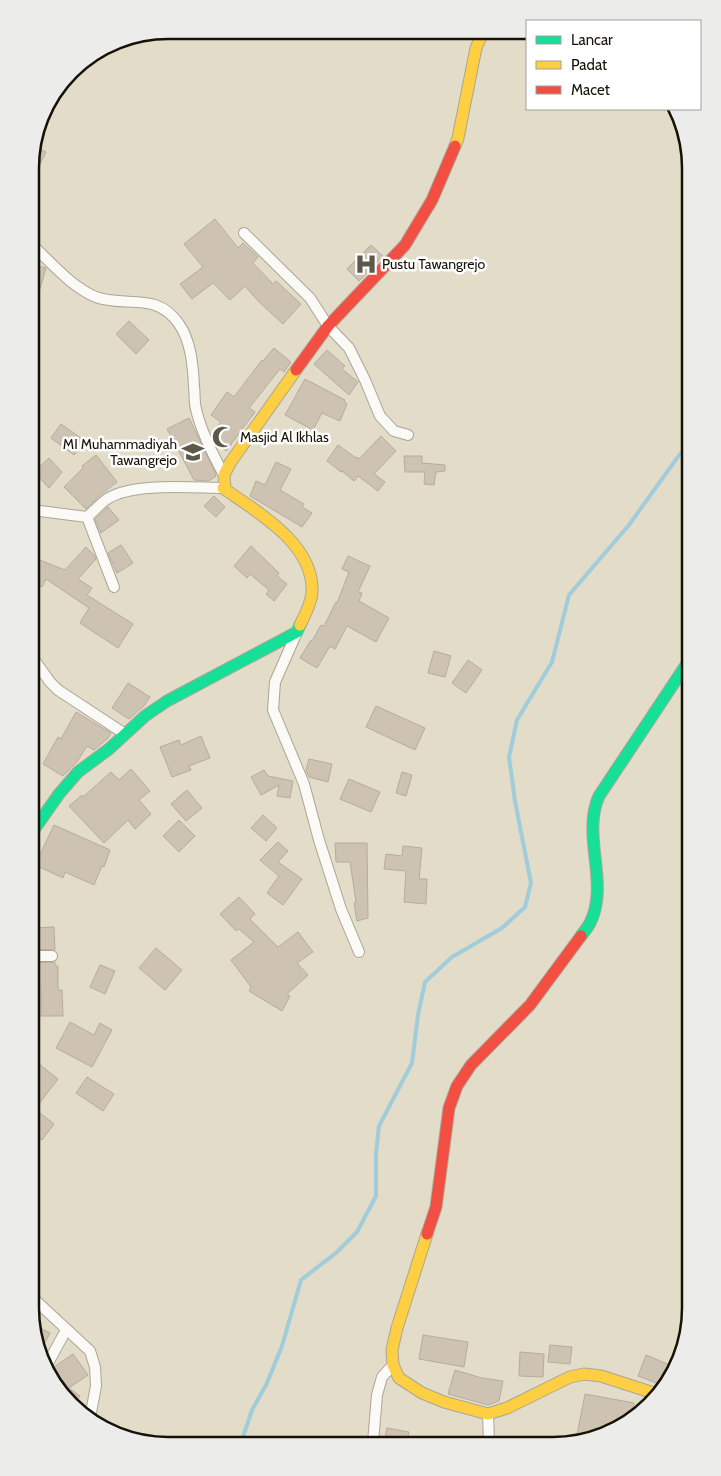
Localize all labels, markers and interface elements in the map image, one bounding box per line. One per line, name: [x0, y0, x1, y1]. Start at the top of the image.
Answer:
legend: [526, 20, 701, 110]
text: Lancar: [571, 31, 613, 49]
text: Padat: [571, 56, 607, 74]
text: Macet: [571, 81, 610, 99]
hospital icon: Pustu Tawangrejo: [353, 251, 379, 277]
place label: Pustu Tawangrejo: [382, 255, 485, 273]
mosque icon: Masjid Al Ikhlas: [210, 424, 236, 450]
place label: Masjid Al Ikhlas: [240, 428, 329, 446]
place label: MI Muhammadiyah Tawangrejo: [63, 435, 177, 469]
school or university icon: MI Muhammadiyah Tawangrejo: [180, 439, 206, 465]

